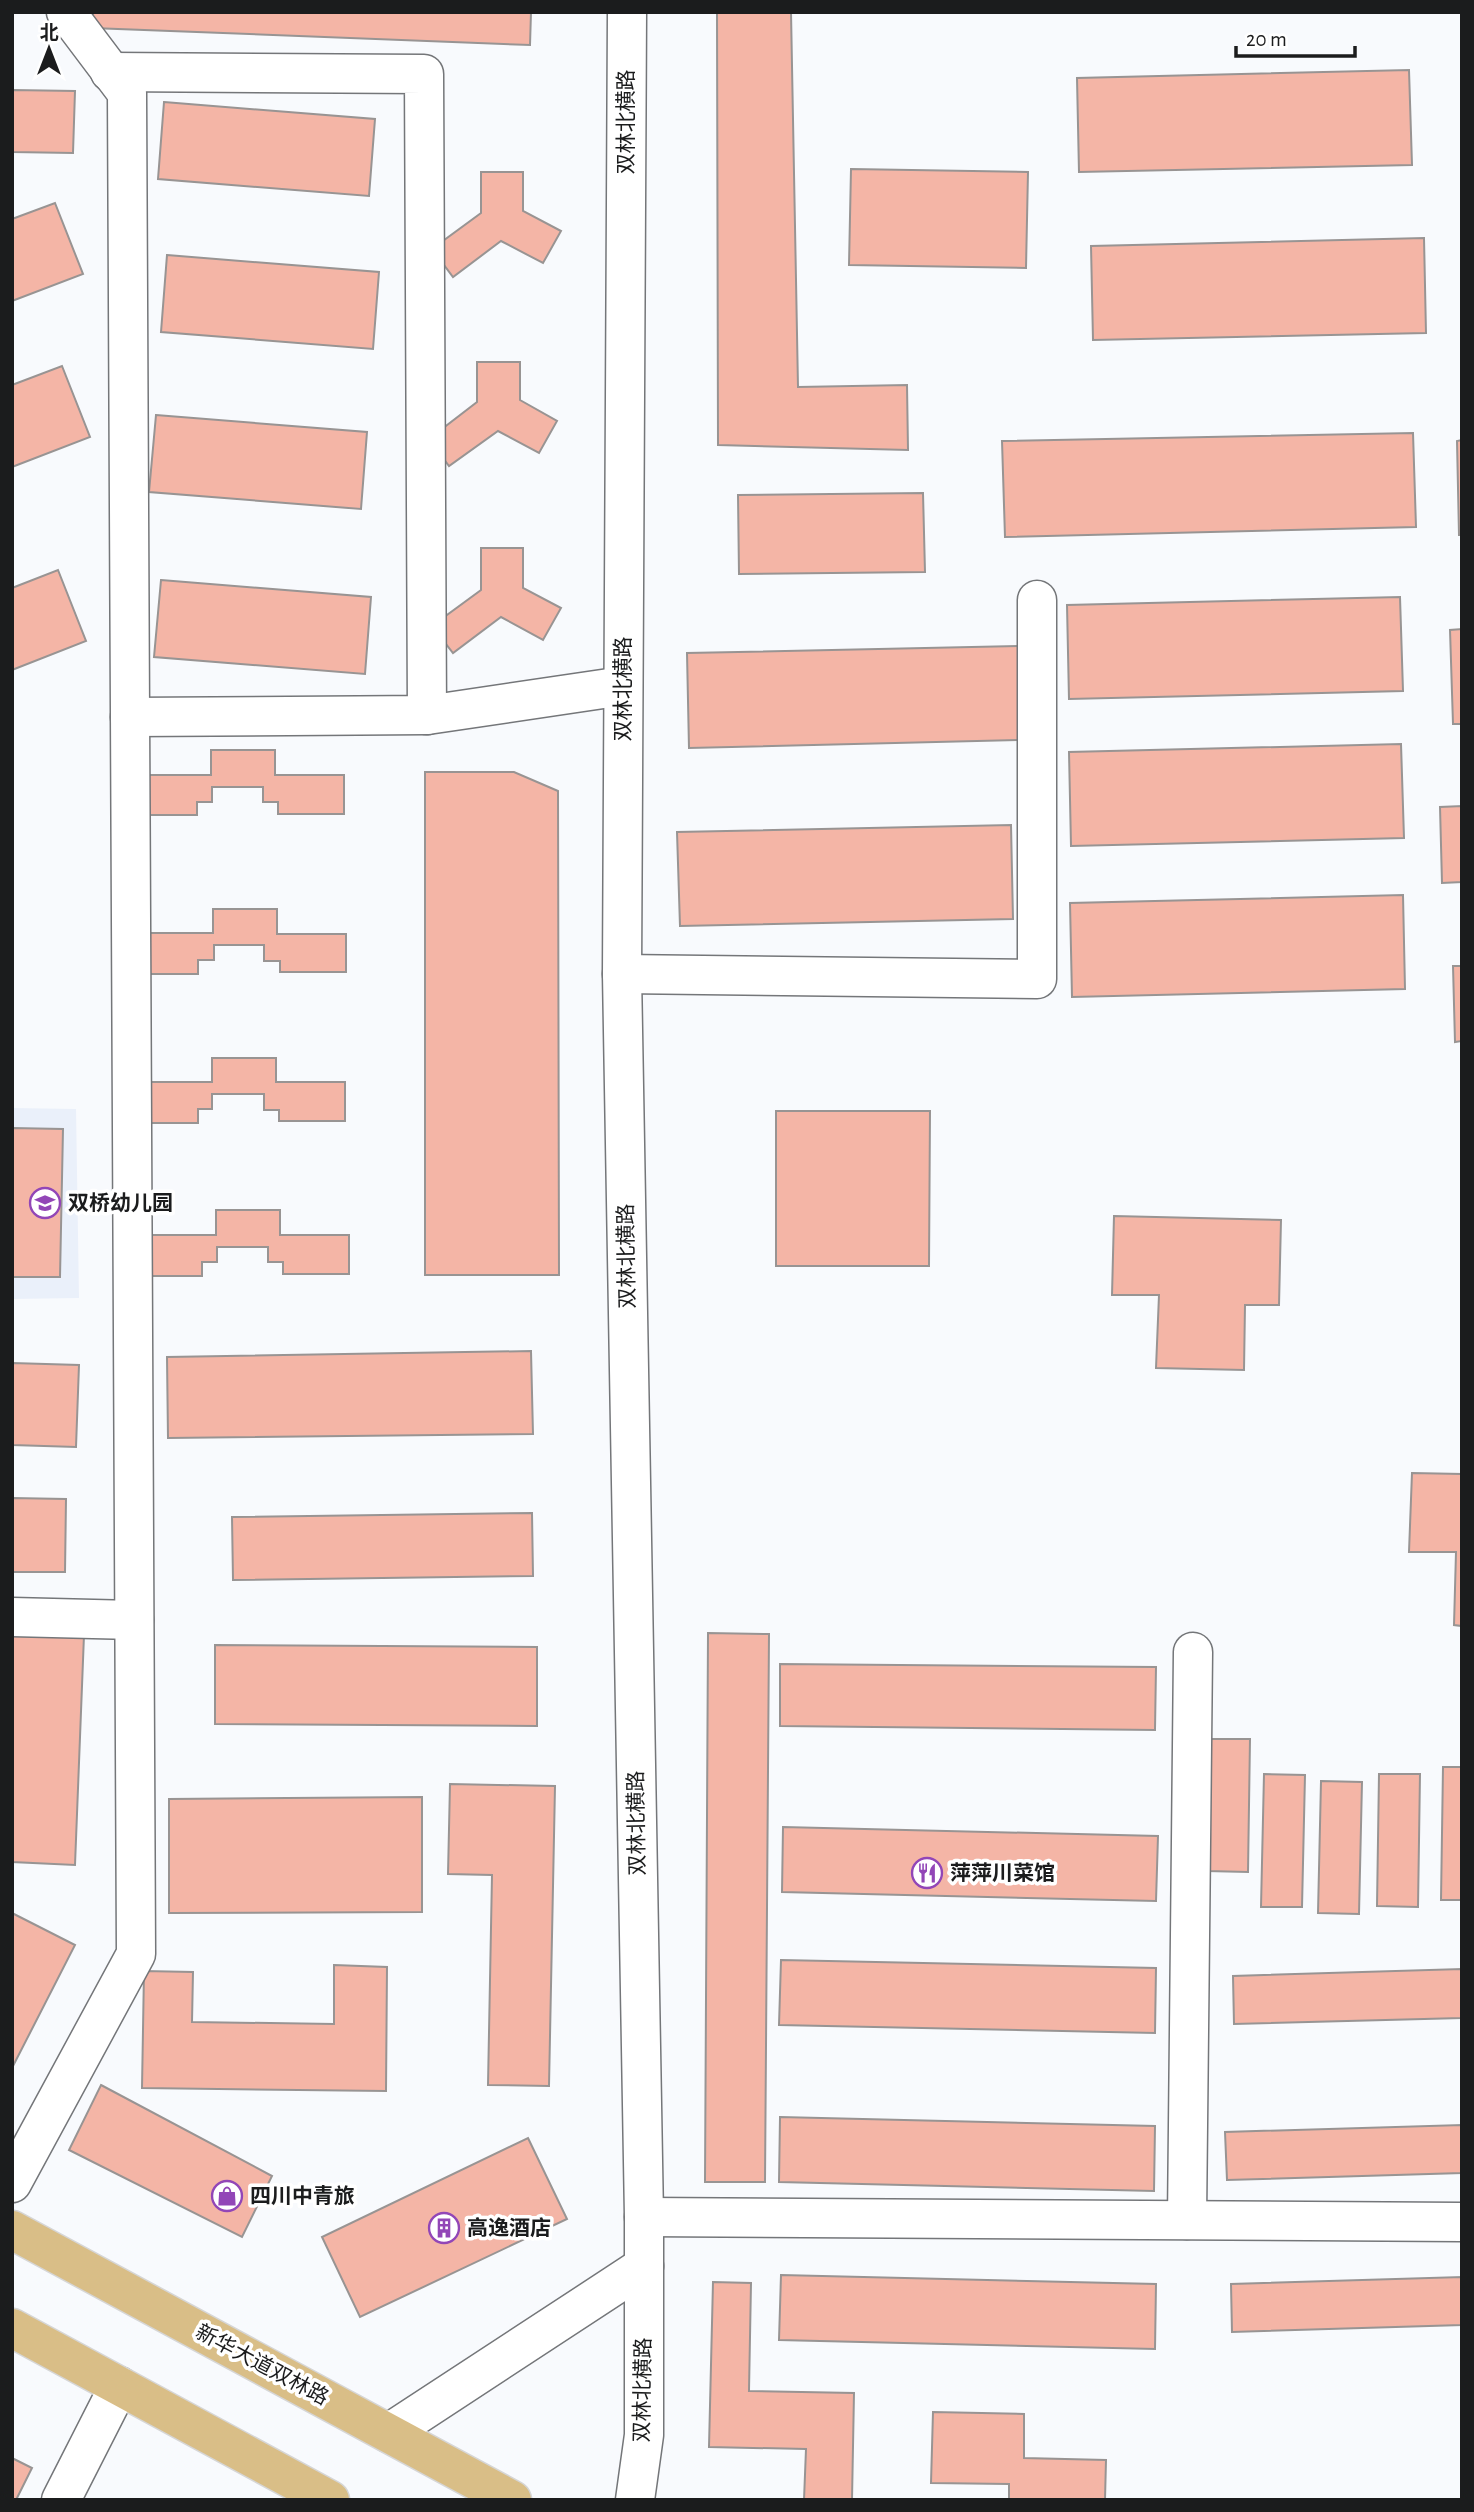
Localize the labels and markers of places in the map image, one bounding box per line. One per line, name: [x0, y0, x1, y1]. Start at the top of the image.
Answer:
school or university icon: 双桥幼儿园: [28, 1186, 62, 1220]
place label: 双桥幼儿园: [68, 1192, 173, 1214]
restaurant icon: 萍萍川菜馆: [910, 1856, 944, 1890]
place label: 萍萍川菜馆: [950, 1862, 1055, 1884]
shop icon: 四川中青旅: [210, 2179, 244, 2213]
place label: 四川中青旅: [250, 2185, 355, 2207]
building icon: 高逸酒店: [427, 2211, 461, 2245]
place label: 高逸酒店: [467, 2217, 551, 2239]

